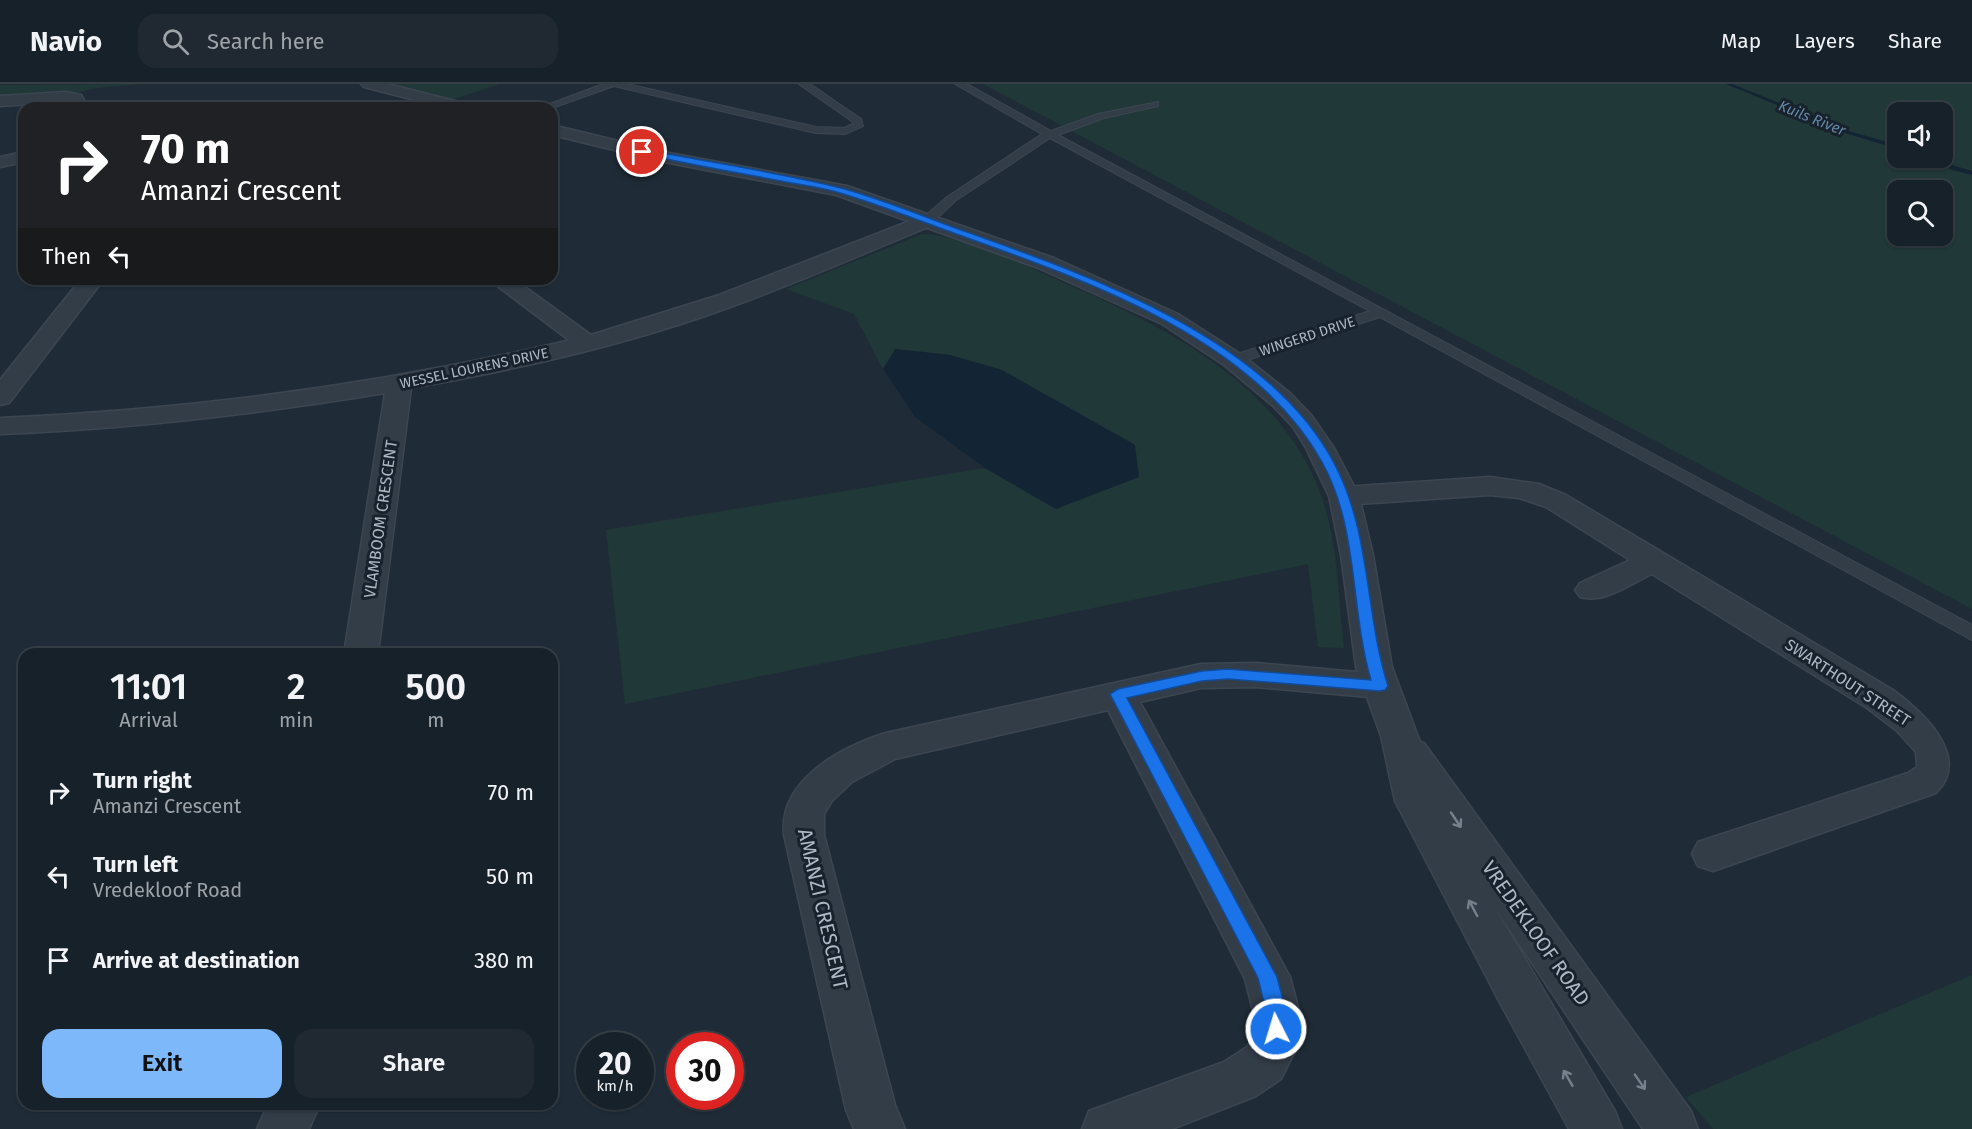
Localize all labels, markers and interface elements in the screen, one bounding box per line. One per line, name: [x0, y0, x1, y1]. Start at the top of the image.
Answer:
search box: [138, 14, 558, 68]
text: Navio: [30, 25, 102, 58]
icon: search: [159, 25, 192, 58]
text: Search here: [207, 28, 325, 55]
text: Map: [1721, 28, 1761, 54]
text: Layers: [1794, 28, 1855, 54]
text: Share: [1888, 28, 1942, 54]
water label: Kuils River: [1776, 96, 1849, 140]
map controls: [1887, 102, 1953, 246]
button: sound: [1887, 102, 1953, 168]
text: 70 m: [141, 124, 230, 174]
icon: right: [42, 126, 120, 204]
pin: [616, 126, 667, 177]
icon: arrive: [625, 135, 658, 168]
text: Amanzi Crescent: [141, 175, 341, 207]
button: search: [1887, 180, 1953, 246]
icon: left: [103, 240, 136, 273]
text: Then: [42, 243, 91, 270]
street label: WINGERD DRIVE: [1257, 313, 1357, 360]
street label: WESSEL LOURENS DRIVE: [398, 344, 550, 393]
street label: VLAMBOOM CRESCENT: [360, 438, 401, 599]
street label: SWARTHOUT STREET: [1782, 635, 1914, 730]
text: 11:01: [110, 665, 187, 709]
text: 2: [287, 665, 306, 709]
text: 500: [405, 665, 466, 709]
text: Arrival: [119, 708, 178, 732]
text: min: [279, 708, 314, 732]
text: m: [427, 708, 444, 732]
text: Turn right: [93, 767, 192, 794]
icon: right: [42, 776, 75, 809]
text: 70 m: [488, 779, 534, 806]
text: Amanzi Crescent: [93, 794, 241, 818]
one-way arrow: [1450, 811, 1463, 828]
street label: AMANZI CRESCENT: [793, 826, 853, 992]
text: Turn left: [93, 851, 178, 878]
street label: VREDEKLOOF ROAD: [1477, 856, 1595, 1010]
icon: left: [42, 860, 75, 893]
text: 50 m: [486, 863, 534, 890]
text: Vredekloof Road: [93, 878, 242, 902]
one-way arrow: [1467, 900, 1479, 917]
icon: arrive: [42, 944, 75, 977]
text: Arrive at destination: [93, 947, 300, 974]
text: 380 m: [474, 947, 534, 974]
position arrow: [1244, 997, 1308, 1061]
button: Exit: [42, 1029, 282, 1098]
button: Share: [294, 1029, 534, 1098]
speed limit sign: 30: [666, 1032, 744, 1110]
text: 20: [598, 1046, 632, 1082]
one-way arrow: [1561, 1070, 1573, 1087]
one-way arrow: [1634, 1073, 1646, 1089]
text: km/h: [596, 1077, 634, 1095]

